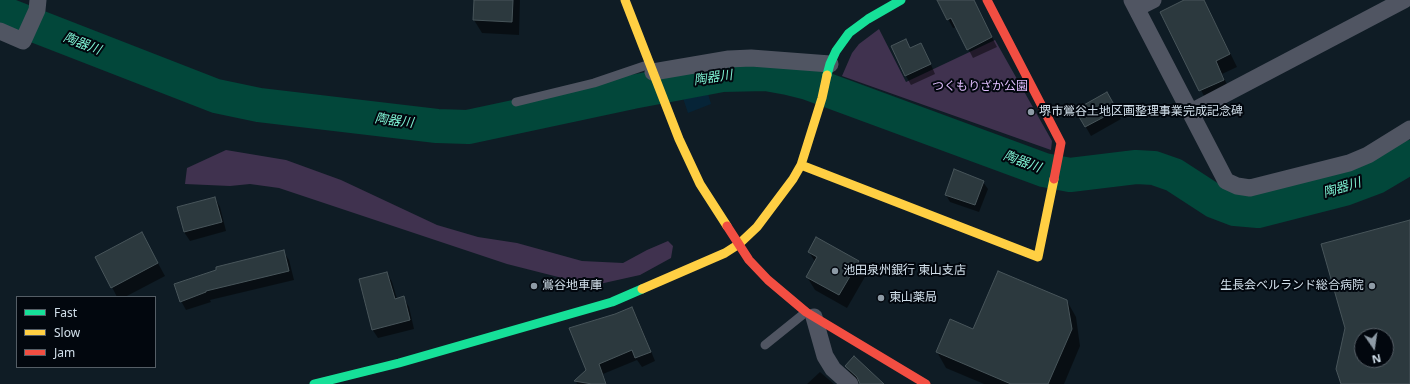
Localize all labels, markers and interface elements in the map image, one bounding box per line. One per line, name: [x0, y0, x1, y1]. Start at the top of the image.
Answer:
water label: 陶器川: [61, 30, 103, 58]
water label: 陶器川: [693, 68, 733, 88]
park label: つくもりざか公園: [932, 80, 1028, 94]
place label: 堺市鶯谷土地区画整理事業完成記念碑: [1039, 105, 1243, 119]
marker: 堺市鶯谷土地区画整理事業完成記念碑: [1026, 107, 1036, 117]
water label: 陶器川: [374, 111, 414, 131]
water label: 陶器川: [1001, 148, 1043, 176]
water label: 陶器川: [1321, 175, 1363, 201]
place label: 池田泉州銀行 東山支店: [843, 264, 966, 278]
marker: 池田泉州銀行 東山支店: [830, 266, 840, 276]
place label: 鴬谷地車庫: [542, 279, 602, 293]
place label: 生長会ベルランド総合病院: [1220, 279, 1364, 293]
marker: 鴬谷地車庫: [529, 281, 539, 291]
marker: 生長会ベルランド総合病院: [1367, 281, 1377, 291]
place label: 東山薬局: [889, 291, 937, 305]
marker: 東山薬局: [876, 293, 886, 303]
legend: [16, 296, 156, 368]
text: Fast: [54, 304, 77, 321]
text: Slow: [54, 324, 80, 341]
north arrow: [1354, 328, 1394, 368]
text: Jam: [54, 344, 75, 361]
text: N: [1371, 351, 1383, 368]

